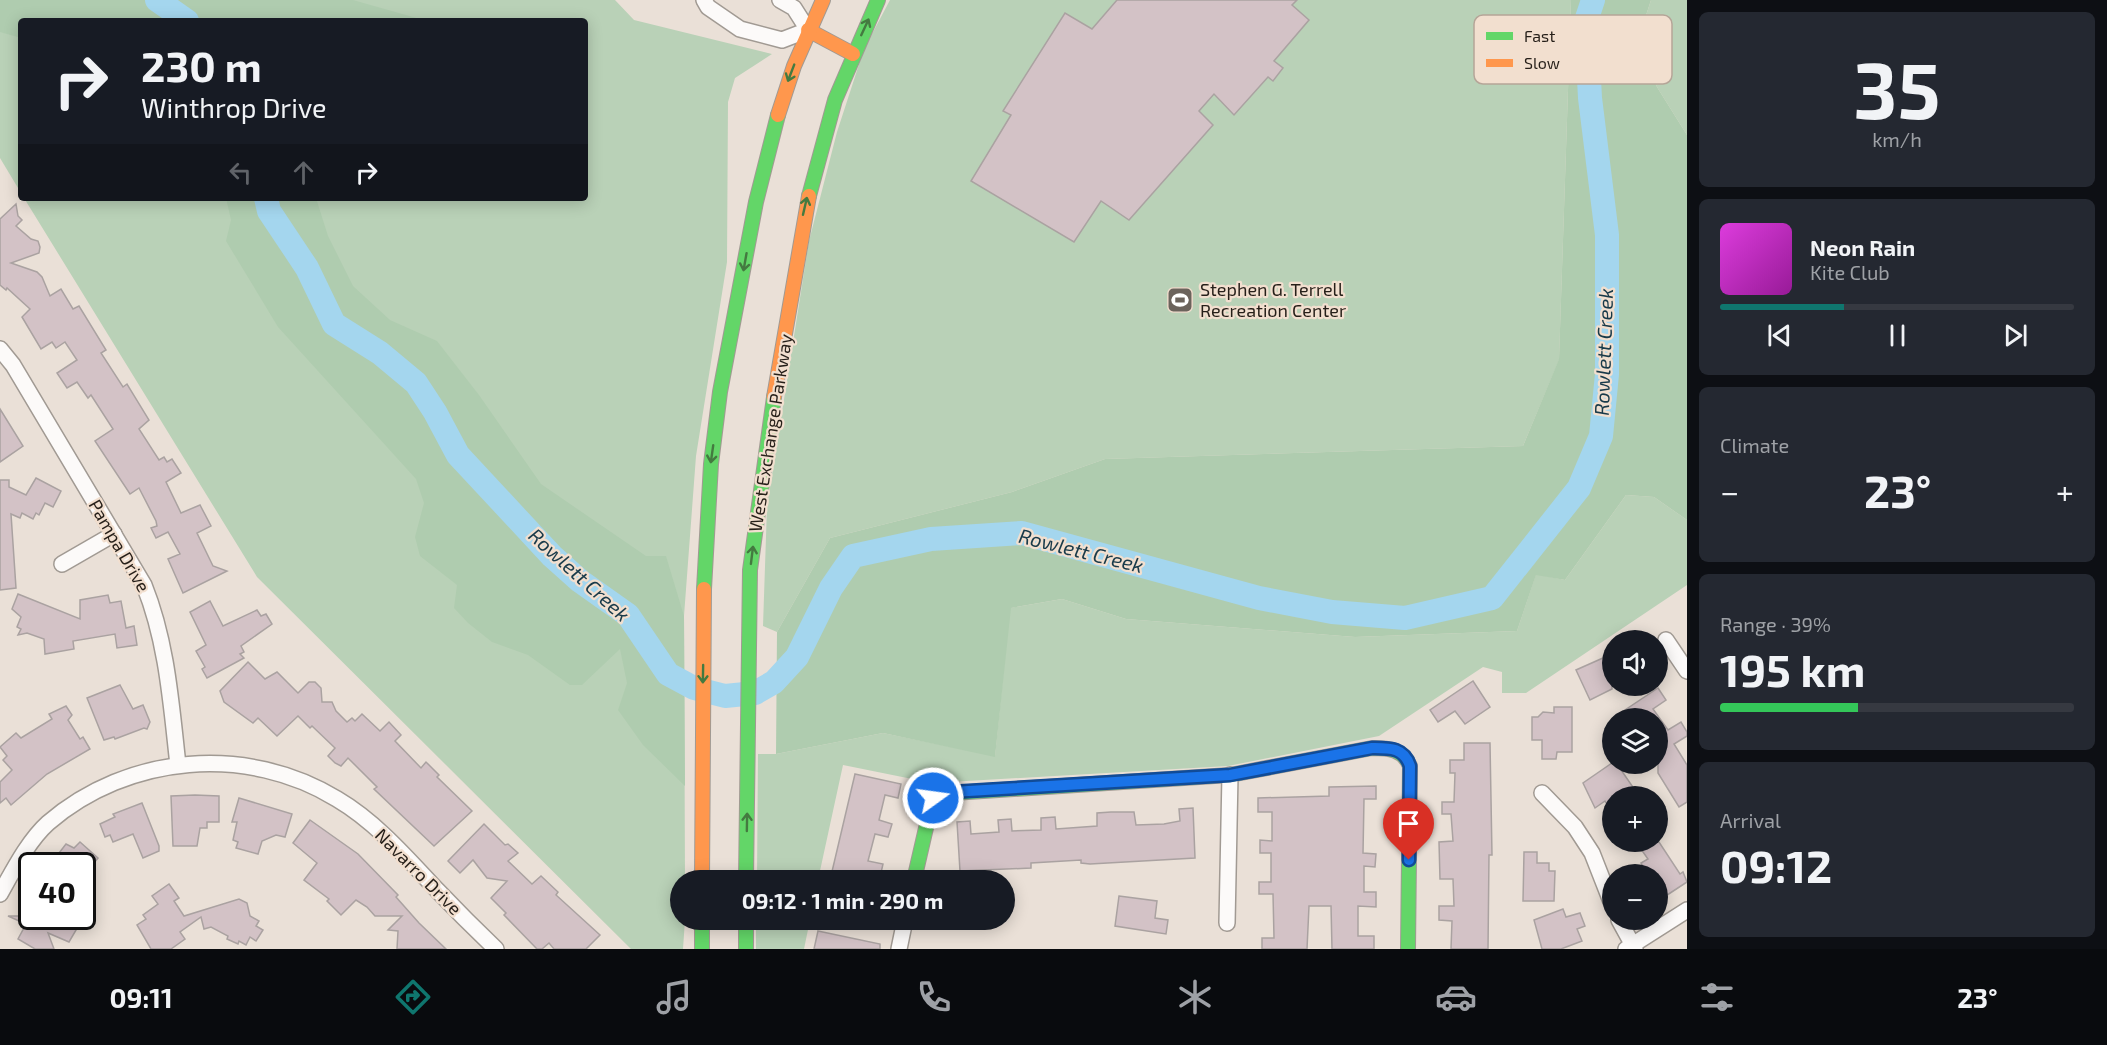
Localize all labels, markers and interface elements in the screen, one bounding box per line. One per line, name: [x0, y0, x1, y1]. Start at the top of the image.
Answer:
legend: [1474, 15, 1672, 84]
one-way arrow: [860, 18, 871, 37]
text: Fast: [1524, 26, 1555, 45]
text: 230 m: [141, 40, 262, 90]
text: 35: [1853, 41, 1941, 135]
icon: right: [42, 42, 120, 120]
text: Slow: [1524, 53, 1560, 72]
one-way arrow: [785, 63, 796, 82]
text: Winthrop Drive: [141, 91, 327, 123]
text: km/h: [1872, 127, 1922, 151]
icon: left: [224, 156, 257, 189]
icon: ahead: [287, 156, 320, 189]
icon: right: [350, 156, 383, 189]
one-way arrow: [800, 197, 812, 216]
text: Neon Rain: [1810, 234, 1915, 260]
one-way arrow: [739, 252, 750, 271]
text: Kite Club: [1810, 260, 1890, 284]
place label: Stephen G. Terrell Recreation Center: [1200, 278, 1346, 321]
sports icon: Stephen G. Terrell Recreation Center: [1165, 285, 1195, 315]
water label: Rowlett Creek: [1589, 288, 1617, 416]
icon: previous: [1763, 319, 1796, 352]
icon: pause: [1881, 319, 1914, 352]
icon: next: [1999, 319, 2032, 352]
street label: West Exchange Parkway: [743, 332, 797, 533]
text: Climate: [1720, 433, 1789, 457]
one-way arrow: [707, 444, 718, 464]
text: 23°: [1864, 463, 1931, 517]
text: −: [1720, 471, 1739, 511]
text: +: [2056, 471, 2074, 511]
street label: Pampa Drive: [85, 495, 155, 596]
water label: Rowlett Creek: [524, 523, 635, 626]
water label: Rowlett Creek: [1016, 523, 1146, 577]
one-way arrow: [747, 546, 758, 566]
text: Range · 39%: [1720, 612, 1831, 636]
map controls: [1602, 630, 1668, 930]
button: sound: [1602, 630, 1668, 696]
text: 195 km: [1720, 642, 1865, 696]
one-way arrow: [697, 664, 709, 684]
button: layers: [1602, 708, 1668, 774]
position arrow: [901, 766, 965, 830]
button: +: [1602, 786, 1668, 852]
pin: [1383, 798, 1434, 860]
icon: arrive: [1392, 807, 1425, 840]
text: Arrival: [1720, 808, 1781, 832]
one-way arrow: [741, 813, 753, 833]
street label: Navarro Drive: [371, 824, 466, 919]
text: 09:12: [1720, 838, 1832, 892]
speed limit sign: 40: [18, 852, 96, 930]
button: −: [1602, 864, 1668, 930]
text: 09:12 · 1 min · 290 m: [742, 887, 943, 913]
icon: directions: [392, 976, 434, 1018]
icon: music: [653, 976, 695, 1018]
icon: phone: [913, 976, 955, 1018]
icon: climate: [1174, 976, 1216, 1018]
icon: car: [1435, 976, 1477, 1018]
icon: filters: [1696, 976, 1738, 1018]
text: 09:11: [109, 981, 173, 1013]
text: 23°: [1957, 981, 1997, 1013]

